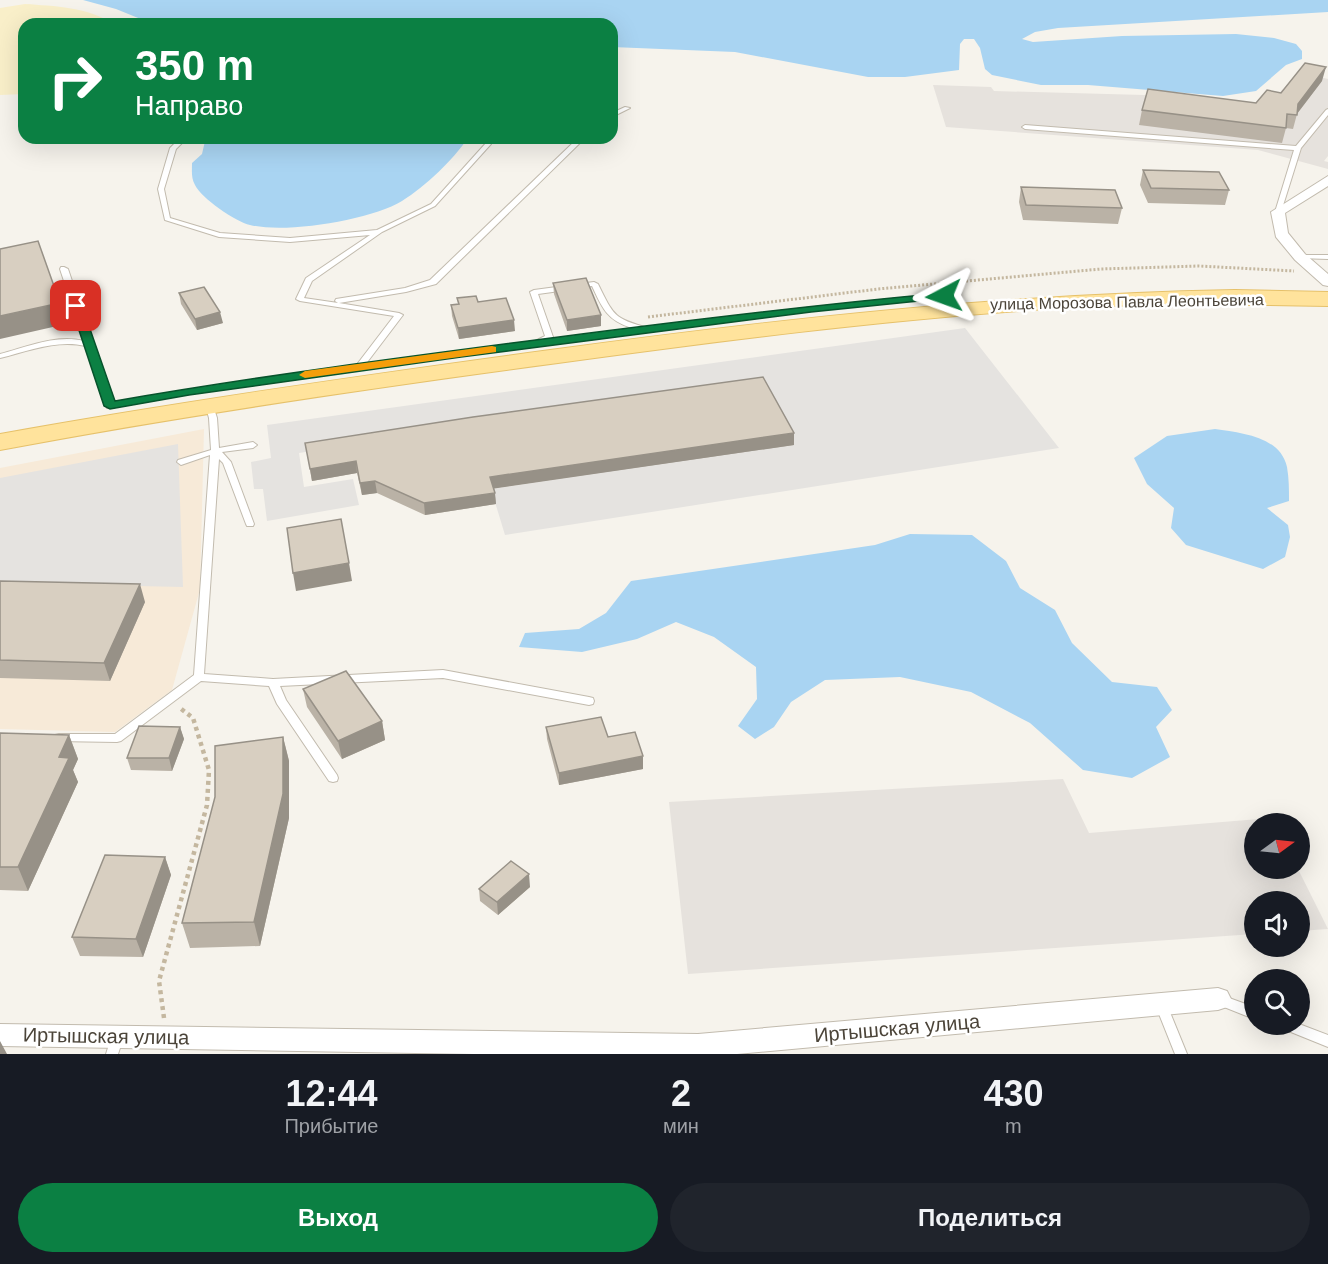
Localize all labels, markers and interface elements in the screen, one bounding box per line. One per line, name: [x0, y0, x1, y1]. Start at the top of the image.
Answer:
icon: right: [36, 42, 114, 120]
text: 350 m: [135, 42, 254, 89]
text: Направо: [135, 91, 243, 121]
position arrow: [912, 264, 976, 328]
pin: [50, 280, 101, 331]
icon: arrive: [59, 289, 92, 322]
street label: улица Морозова Павла Леонтьевича: [990, 291, 1264, 313]
north arrow: [1244, 813, 1310, 879]
map controls: [1244, 813, 1310, 1035]
button: sound: [1244, 891, 1310, 957]
button: search: [1244, 969, 1310, 1035]
street label: Иртышская улица: [813, 1010, 982, 1046]
street label: Иртышская улица: [23, 1024, 190, 1048]
text: 12:44: [285, 1073, 378, 1114]
text: 2: [671, 1073, 691, 1114]
text: 430: [983, 1073, 1043, 1114]
text: Прибытие: [284, 1115, 378, 1137]
text: мин: [663, 1115, 699, 1137]
text: m: [1005, 1115, 1022, 1137]
button: Выход: [18, 1183, 658, 1252]
button: Поделиться: [670, 1183, 1310, 1252]

